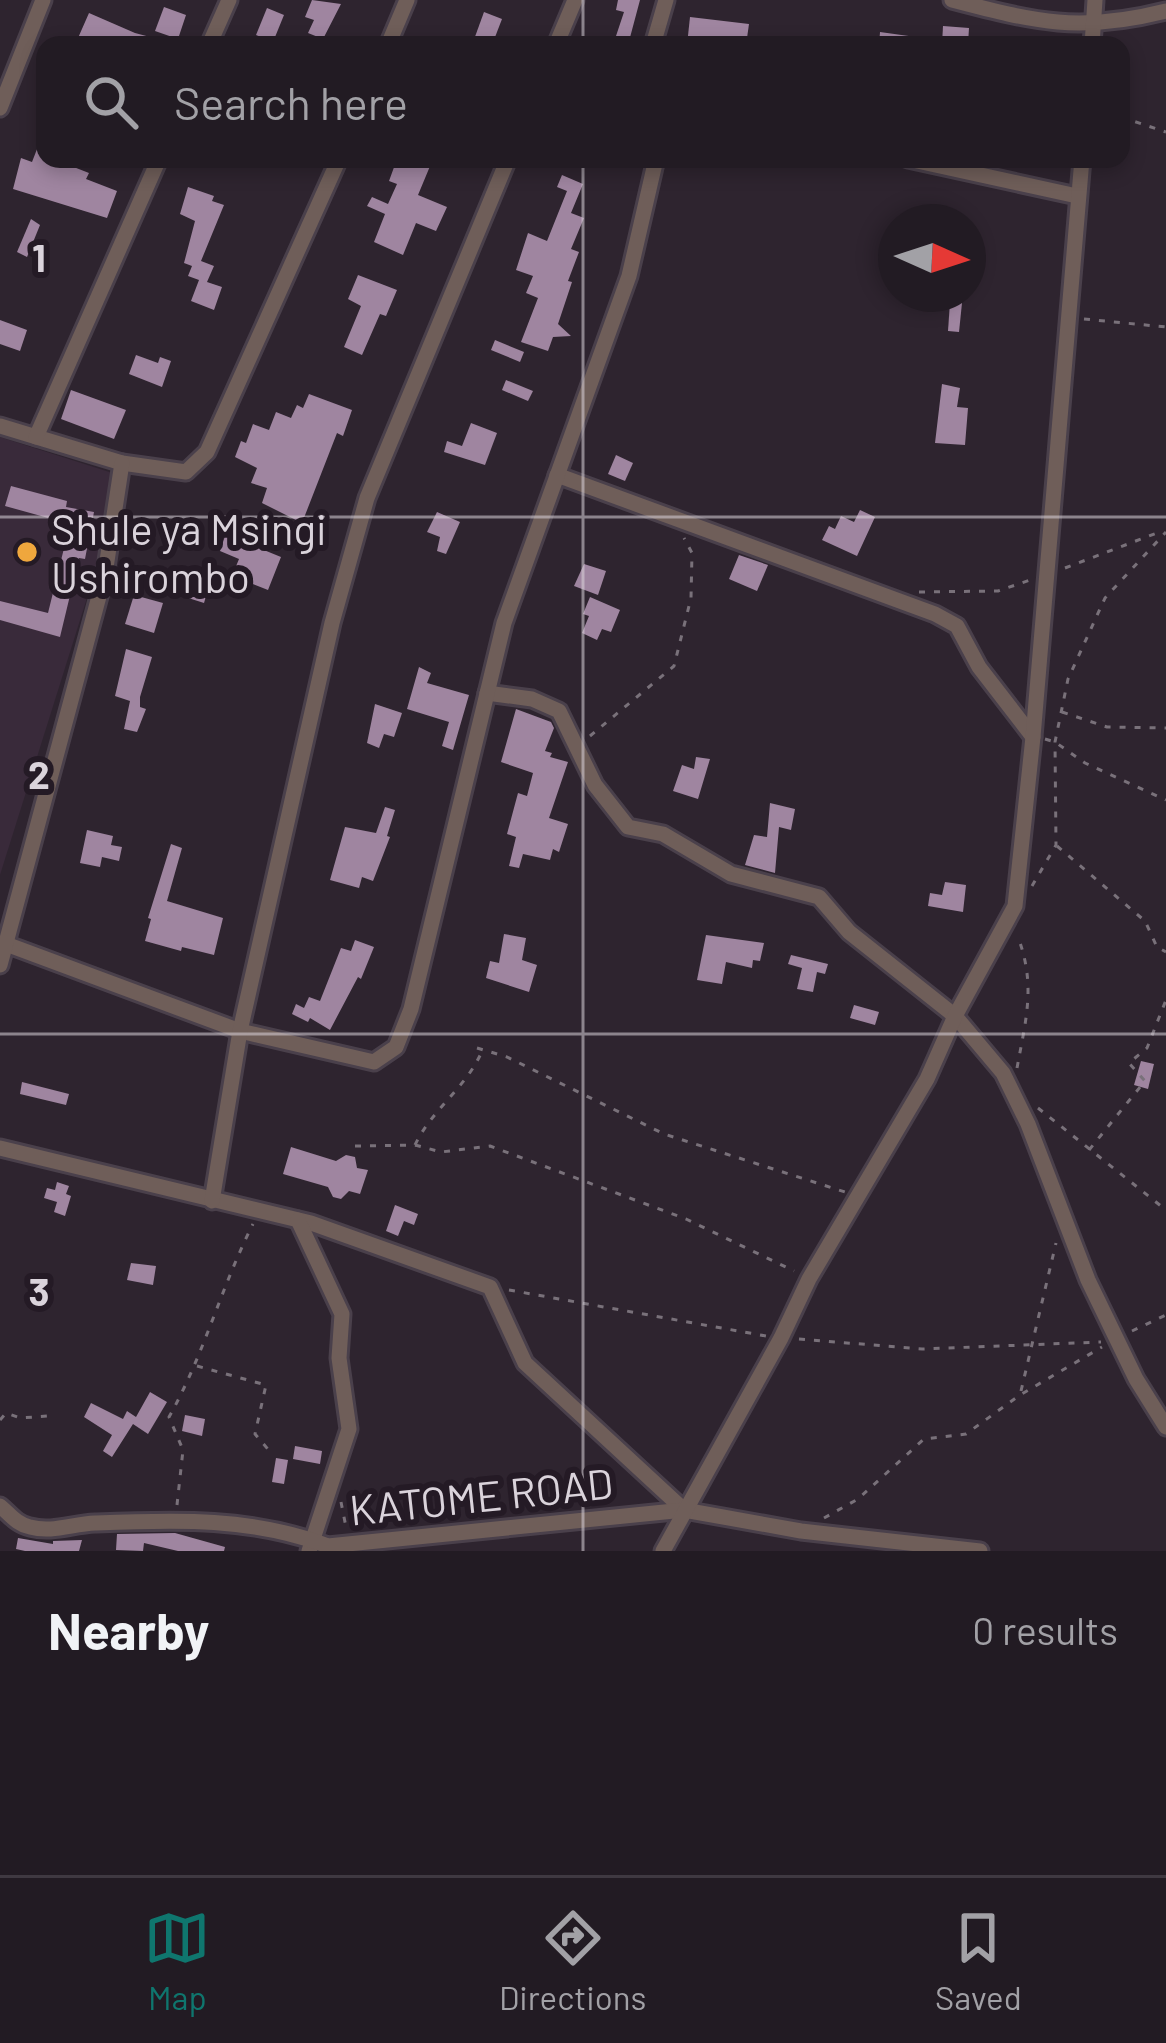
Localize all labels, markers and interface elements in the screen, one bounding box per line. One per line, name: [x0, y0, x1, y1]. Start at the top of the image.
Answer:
search box: [36, 36, 1130, 168]
icon: search: [78, 69, 144, 135]
text: Search here: [174, 75, 408, 129]
north arrow: [878, 204, 986, 312]
text: 1: [32, 233, 46, 280]
place label: Shule ya Msingi Ushirombo: [51, 503, 327, 601]
marker: Shule ya Msingi Ushirombo: [14, 539, 40, 565]
text: 2: [28, 750, 50, 797]
text: 3: [28, 1267, 50, 1314]
street label: KATOME ROAD: [347, 1456, 615, 1534]
text: Nearby: [48, 1599, 209, 1660]
text: 0 results: [972, 1606, 1118, 1653]
tab: Map: [144, 1905, 210, 2017]
tab: Directions: [499, 1905, 646, 2017]
tab: Saved: [935, 1905, 1022, 2017]

